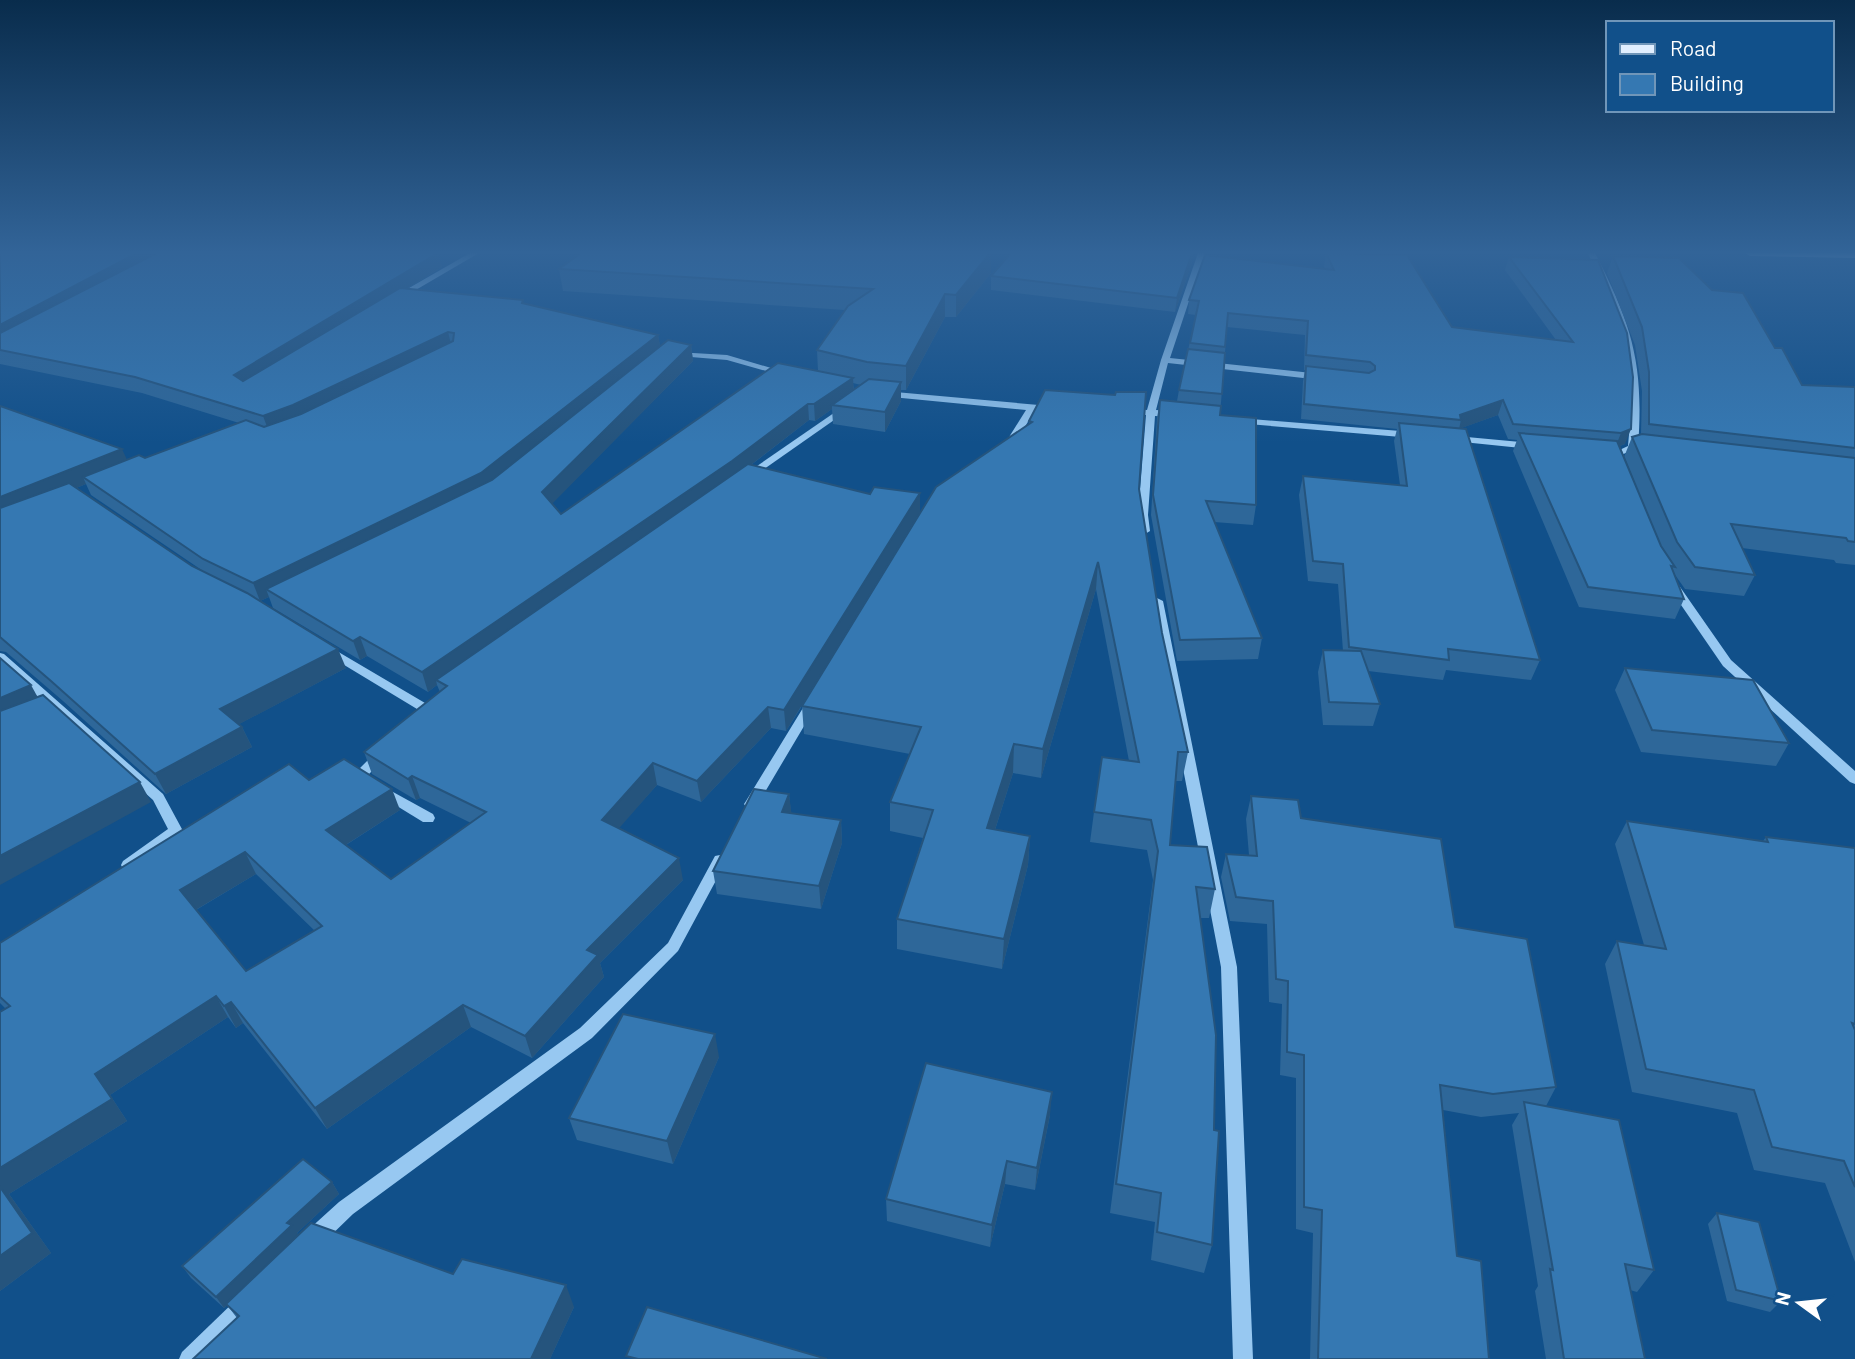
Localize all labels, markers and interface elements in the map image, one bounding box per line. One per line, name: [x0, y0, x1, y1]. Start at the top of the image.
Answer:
legend: [1606, 21, 1834, 112]
text: Road: [1670, 35, 1716, 60]
text: Building: [1670, 70, 1744, 95]
north arrow: [1764, 1268, 1834, 1338]
text: N: [1769, 1289, 1795, 1308]

